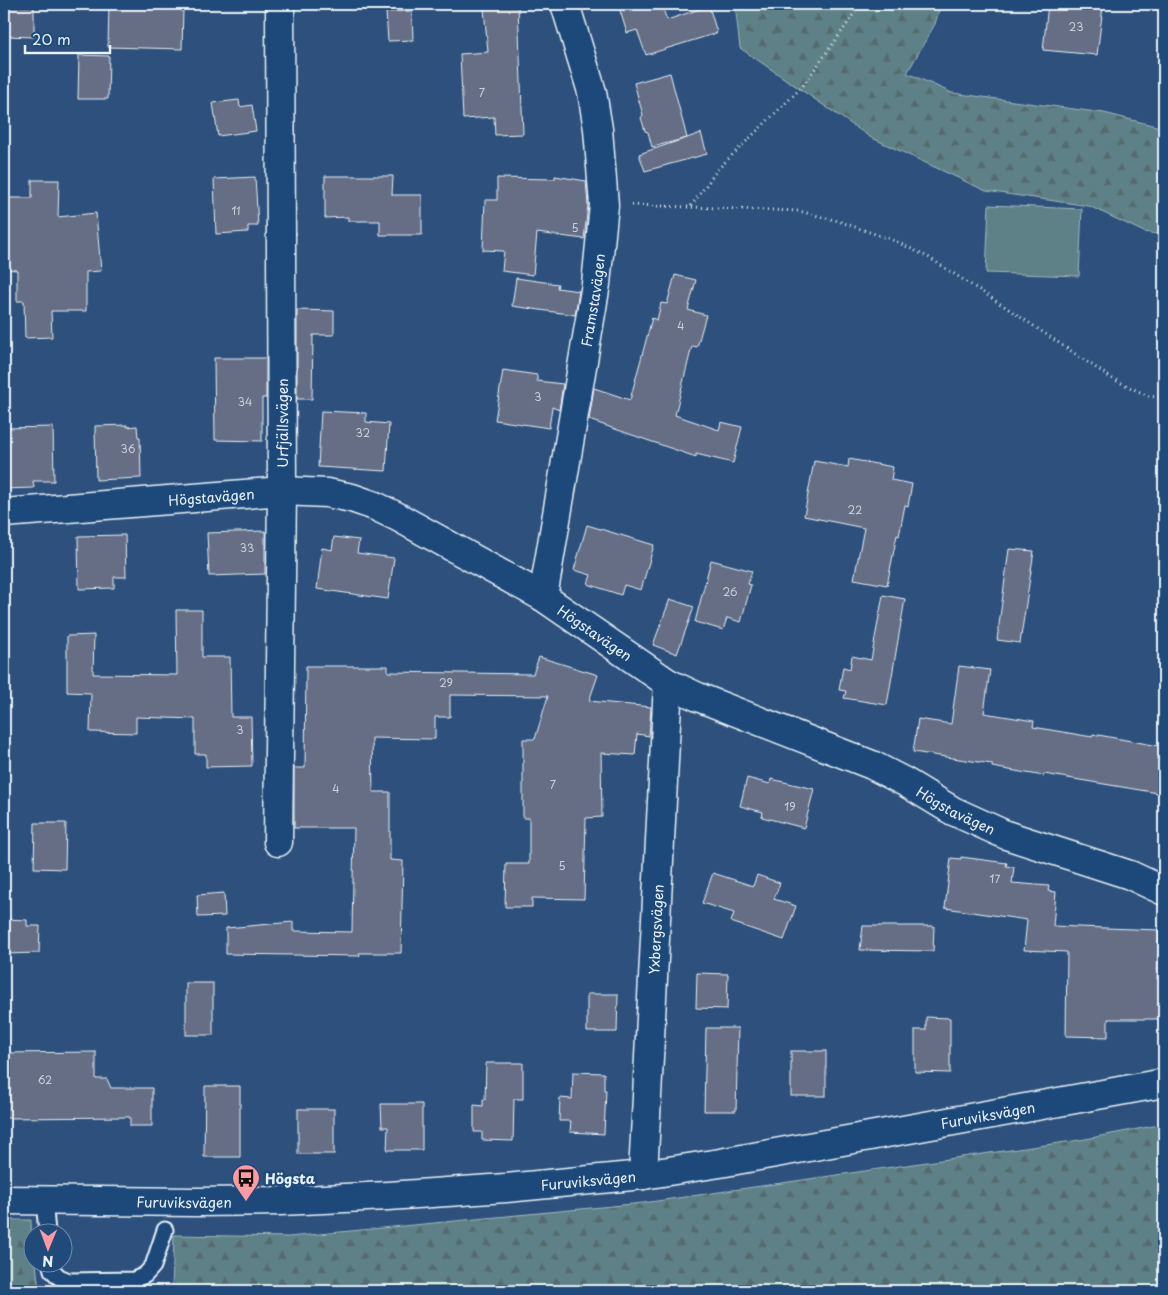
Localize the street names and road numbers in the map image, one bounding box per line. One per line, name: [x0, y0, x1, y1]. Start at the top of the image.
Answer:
street label: Framstavägen: [575, 253, 610, 348]
street label: Urfjällsvägen: [272, 378, 293, 468]
street label: Högstavägen: [168, 483, 255, 510]
street label: Högstavägen: [554, 600, 636, 666]
street label: Högstavägen: [913, 781, 999, 839]
street label: Yxbergsvägen: [643, 884, 668, 975]
street label: Furuviksvägen: [939, 1096, 1037, 1134]
street label: Furuviksvägen: [540, 1165, 637, 1195]
street label: Furuviksvägen: [136, 1191, 232, 1213]

